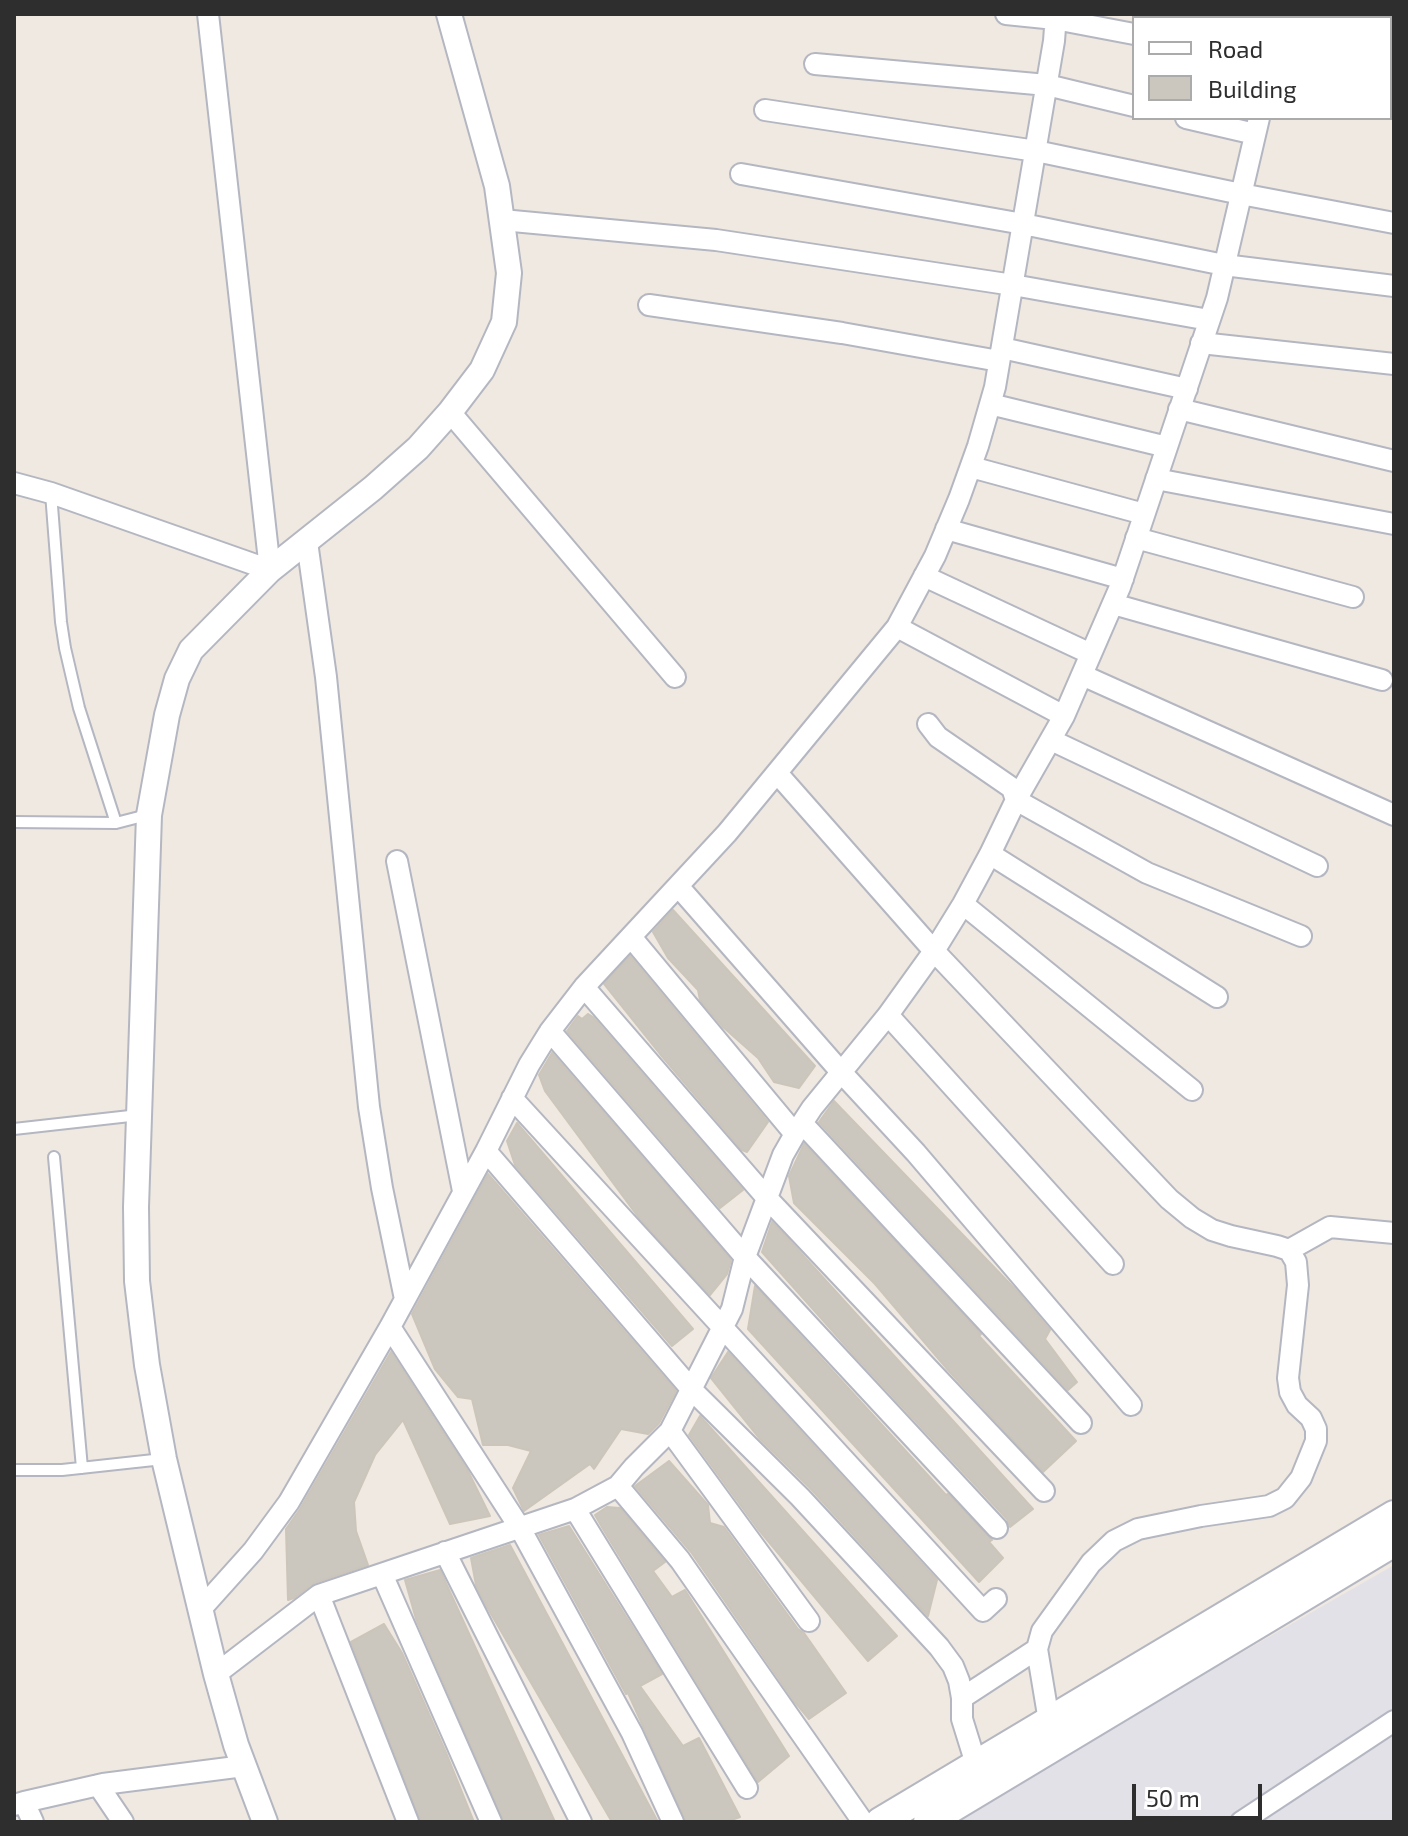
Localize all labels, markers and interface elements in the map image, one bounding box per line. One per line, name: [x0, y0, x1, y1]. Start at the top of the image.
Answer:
legend: [1132, 16, 1392, 120]
text: Road: [1208, 34, 1263, 63]
text: Building: [1208, 74, 1297, 103]
scale bar: [1136, 1768, 1266, 1818]
text: 50 m: [1146, 1783, 1200, 1812]

